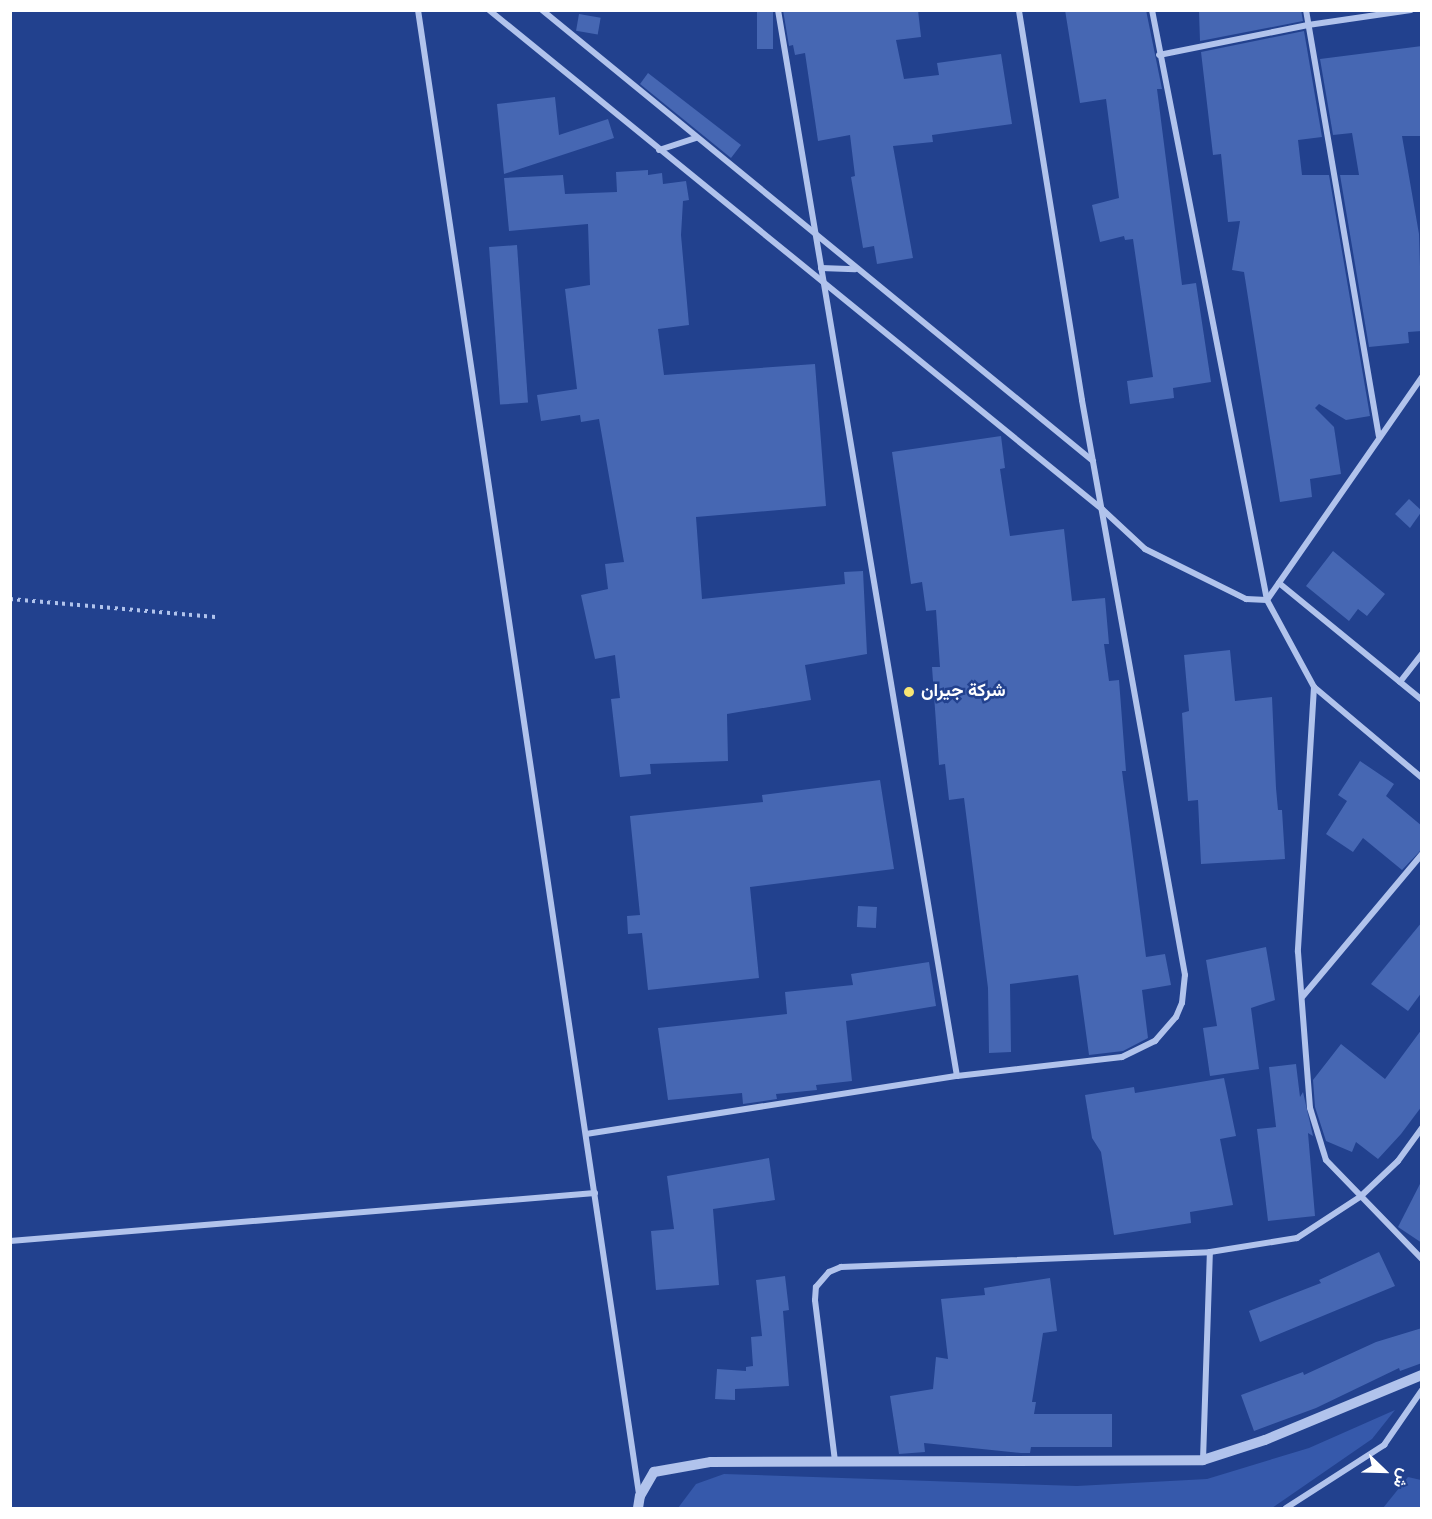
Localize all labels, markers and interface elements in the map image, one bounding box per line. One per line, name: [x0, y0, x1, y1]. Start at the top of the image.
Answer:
place label: شركة جيران: [921, 681, 1006, 703]
marker: شركة جيران: [902, 685, 916, 699]
north arrow: [1354, 1441, 1414, 1501]
text: ش: [1388, 1465, 1414, 1491]

